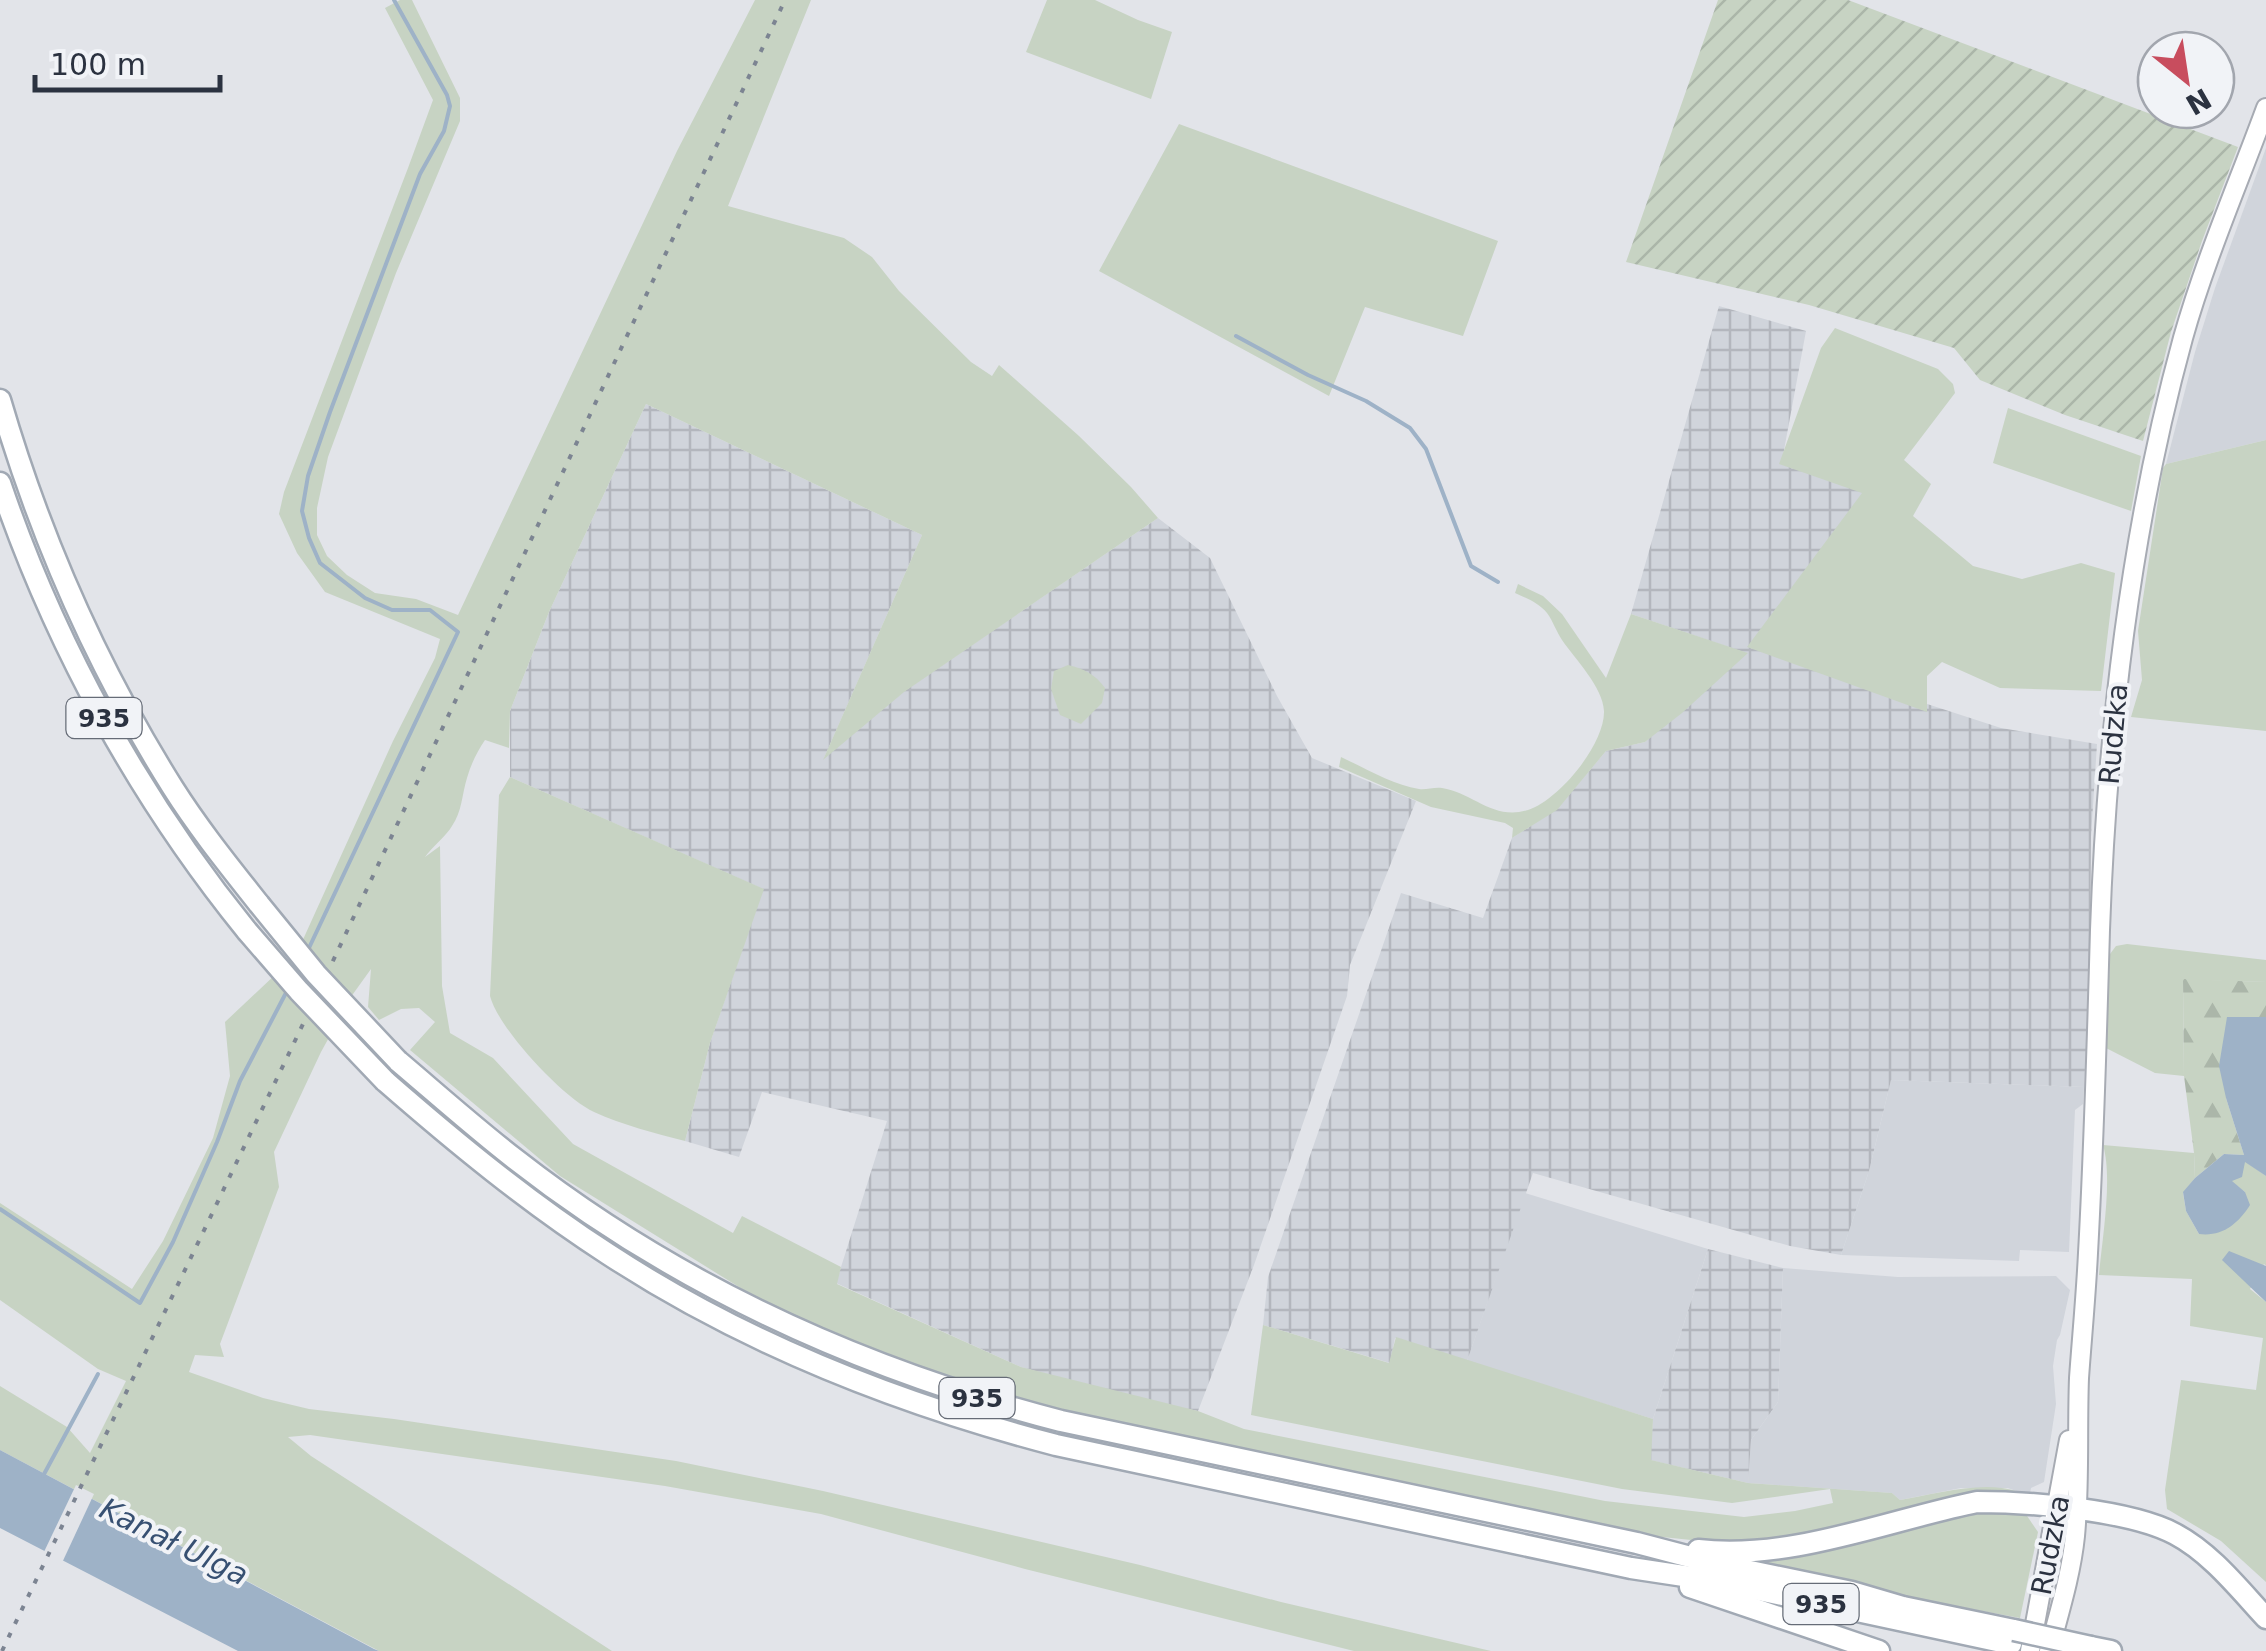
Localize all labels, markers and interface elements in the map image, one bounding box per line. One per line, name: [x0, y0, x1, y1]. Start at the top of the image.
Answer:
scale bar: [35, 30, 220, 92]
north arrow: [2136, 30, 2236, 130]
text: 100 m: [50, 47, 146, 82]
text: N: [2180, 81, 2217, 121]
street label: Rudzka: [2093, 682, 2134, 786]
road number: 935: [66, 698, 142, 738]
road number: 935: [940, 1378, 1014, 1418]
water label: Kanał Ulga: [95, 1491, 254, 1592]
street label: Rudzka: [2025, 1492, 2076, 1598]
road number: 935: [1784, 1584, 1858, 1624]

